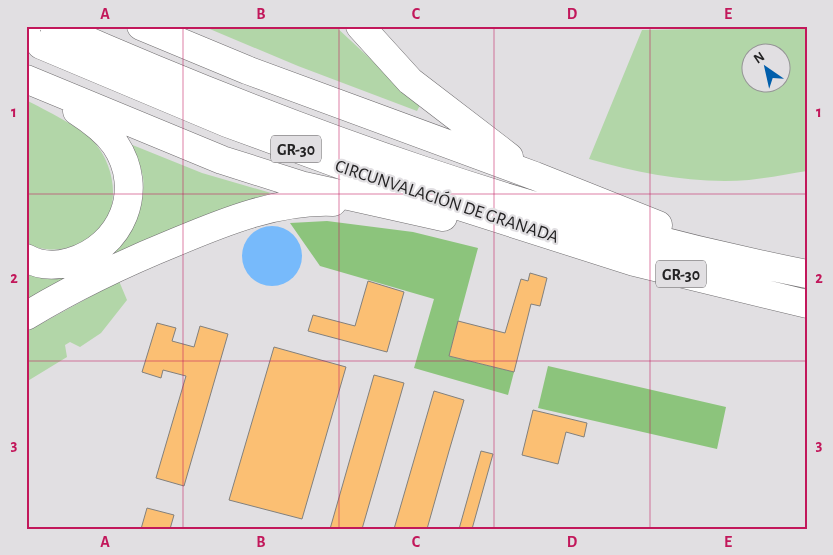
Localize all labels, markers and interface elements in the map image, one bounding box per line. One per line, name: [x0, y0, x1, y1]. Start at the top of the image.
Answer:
text: A: [100, 6, 110, 22]
text: B: [256, 6, 266, 22]
text: C: [412, 6, 421, 22]
text: D: [567, 6, 578, 22]
text: E: [724, 6, 732, 22]
north arrow: [740, 42, 790, 92]
text: N: [751, 50, 767, 67]
text: 1: [11, 104, 17, 120]
text: 1: [816, 104, 822, 120]
road number: GR-30: [271, 136, 321, 162]
street label: CIRCUNVALACIÓN DE GRANADA: [333, 154, 562, 247]
road number: GR-30: [656, 260, 706, 288]
text: 2: [10, 270, 18, 286]
text: 2: [815, 270, 823, 286]
text: 3: [11, 437, 18, 453]
text: 3: [816, 437, 823, 453]
text: A: [100, 534, 110, 550]
text: B: [256, 534, 266, 550]
text: C: [412, 534, 421, 550]
text: D: [567, 534, 578, 550]
text: E: [724, 534, 732, 550]

